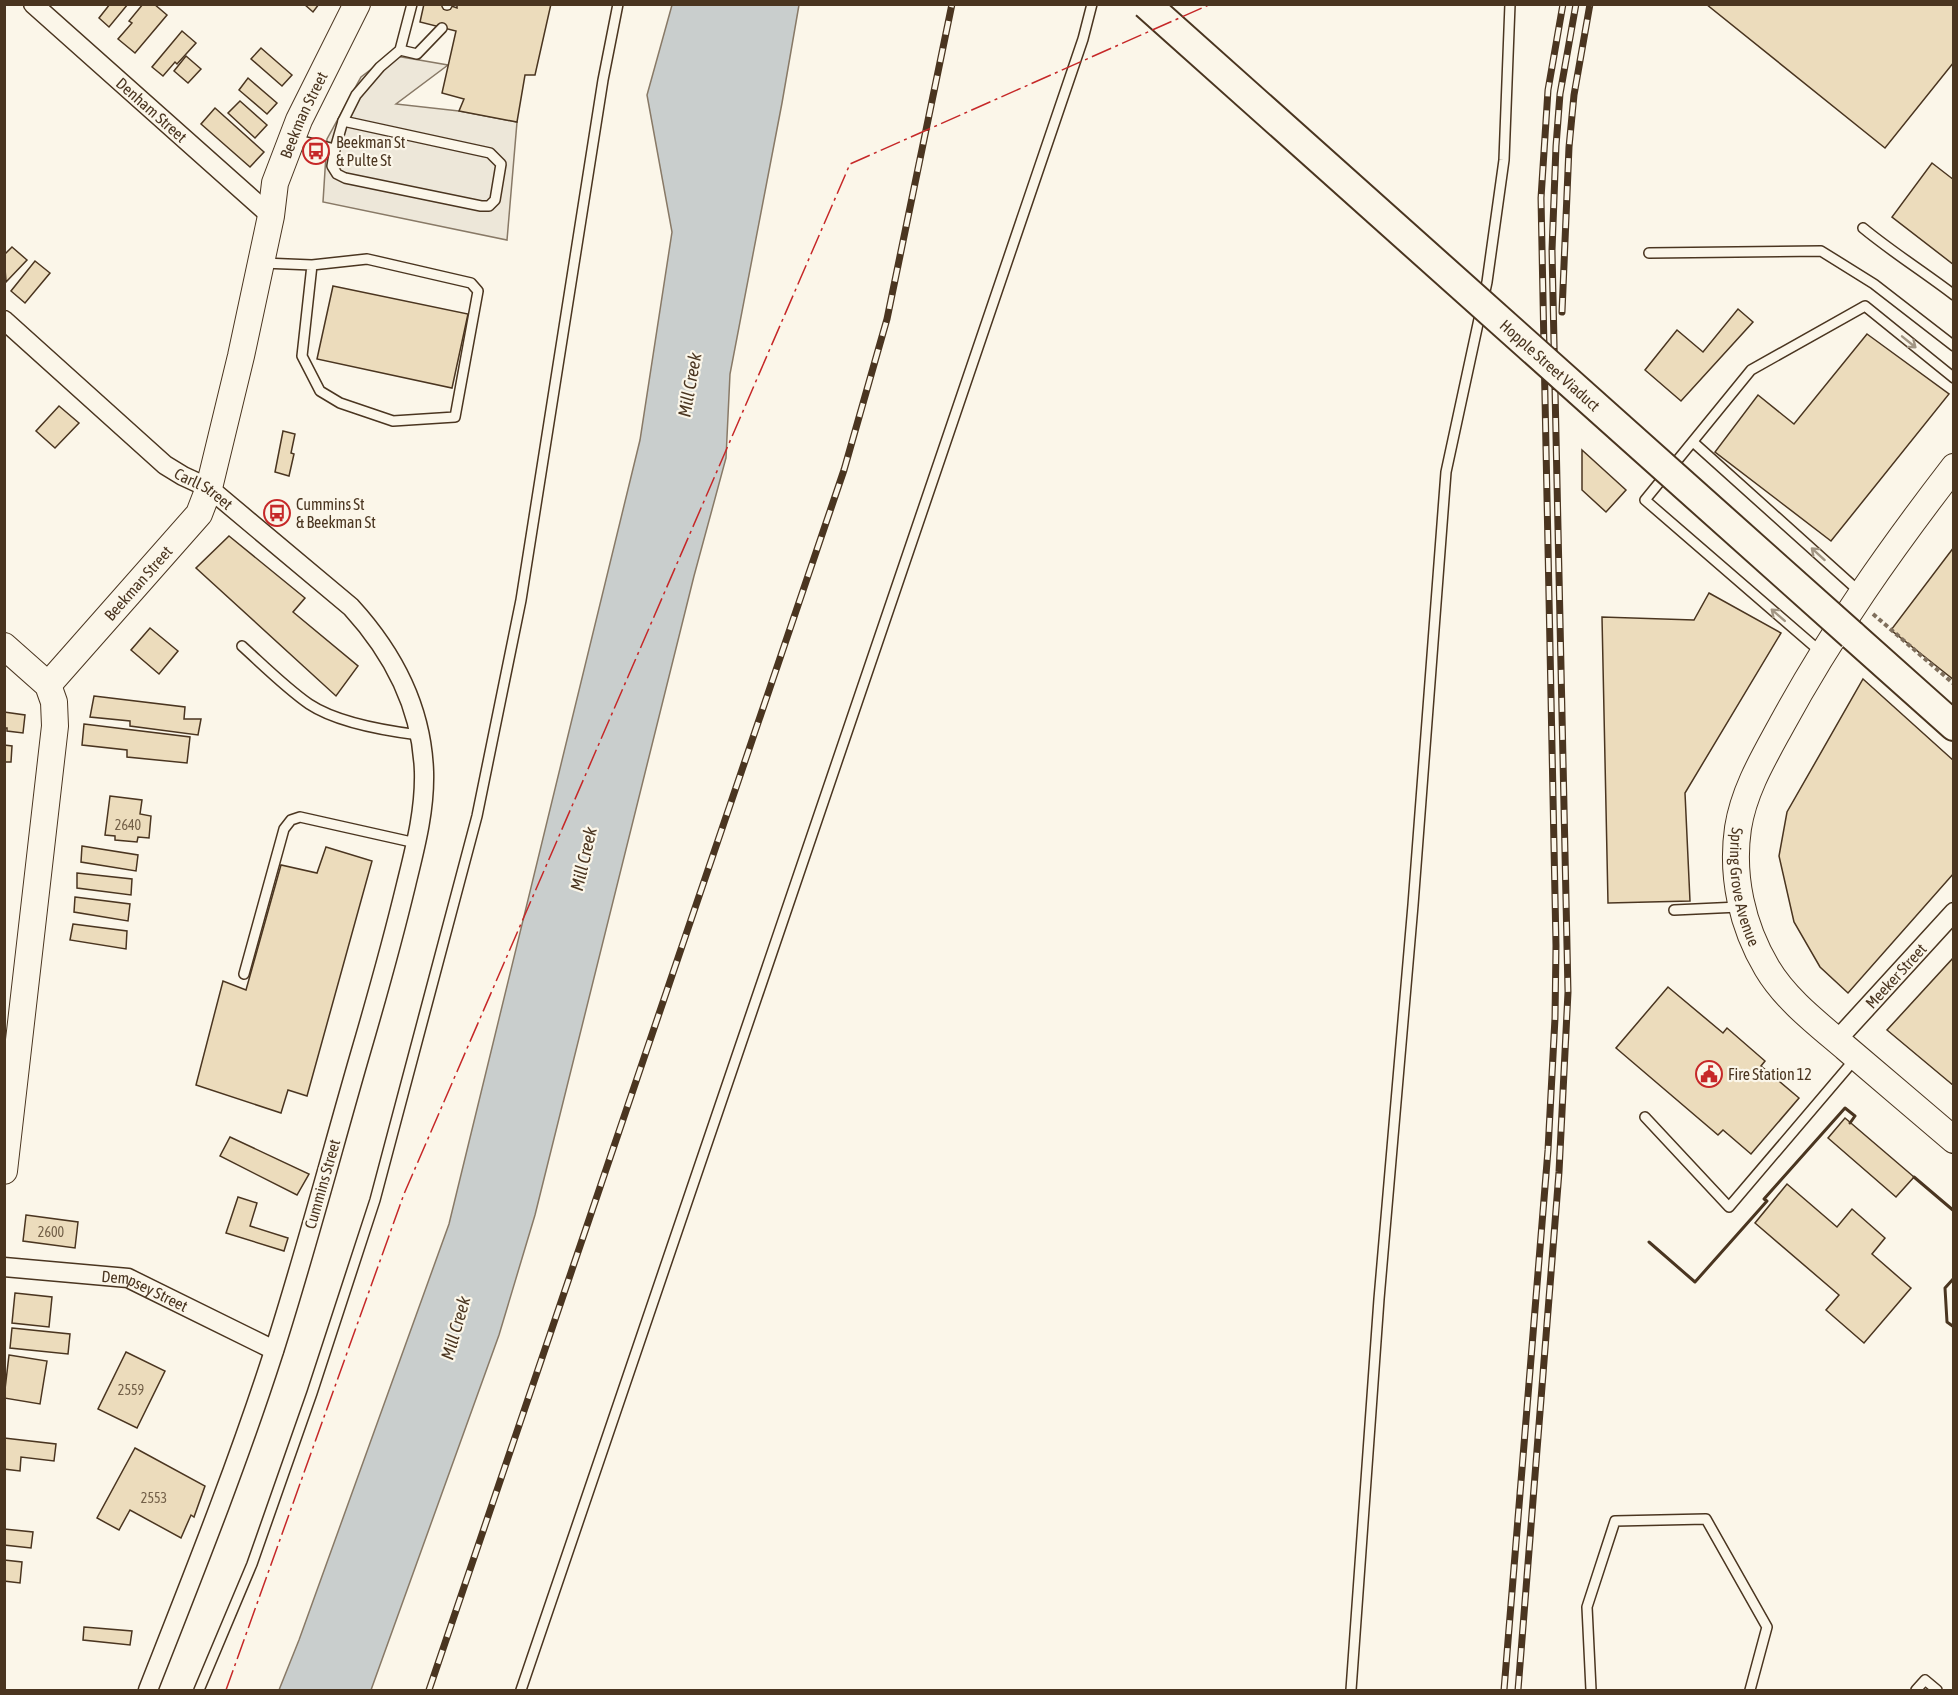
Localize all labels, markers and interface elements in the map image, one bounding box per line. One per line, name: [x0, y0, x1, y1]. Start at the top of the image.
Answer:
street label: Beekman Street: [276, 68, 331, 161]
street label: Denham Street: [113, 74, 191, 146]
place label: Beekman St & Pulte St: [336, 133, 406, 169]
bus stop icon: Beekman St & Pulte St: [301, 136, 331, 166]
street label: Hopple Street Viaduct: [1496, 316, 1604, 415]
one-way arrow: [1901, 335, 1917, 348]
water label: Mill Creek: [674, 350, 706, 419]
street label: Carll Street: [171, 464, 237, 513]
place label: Cummins St & Beekman St: [296, 495, 376, 531]
bus stop icon: Cummins St & Beekman St: [262, 498, 292, 528]
street label: Beekman Street: [100, 542, 176, 624]
one-way arrow: [1811, 547, 1826, 561]
one-way arrow: [1771, 608, 1786, 622]
house number: 2640: [115, 817, 142, 833]
water label: Mill Creek: [566, 824, 601, 893]
street label: Spring Grove Avenue: [1726, 827, 1763, 949]
street label: Meeker Street: [1862, 939, 1930, 1012]
public building icon: Fire Station 12: [1694, 1059, 1724, 1089]
place label: Fire Station 12: [1728, 1065, 1812, 1083]
street label: Cummins Street: [301, 1137, 343, 1231]
house number: 2600: [38, 1224, 65, 1240]
street label: Dempsey Street: [101, 1267, 191, 1315]
water label: Mill Creek: [436, 1293, 475, 1362]
house number: 2559: [118, 1382, 144, 1398]
house number: 2553: [141, 1490, 167, 1506]

